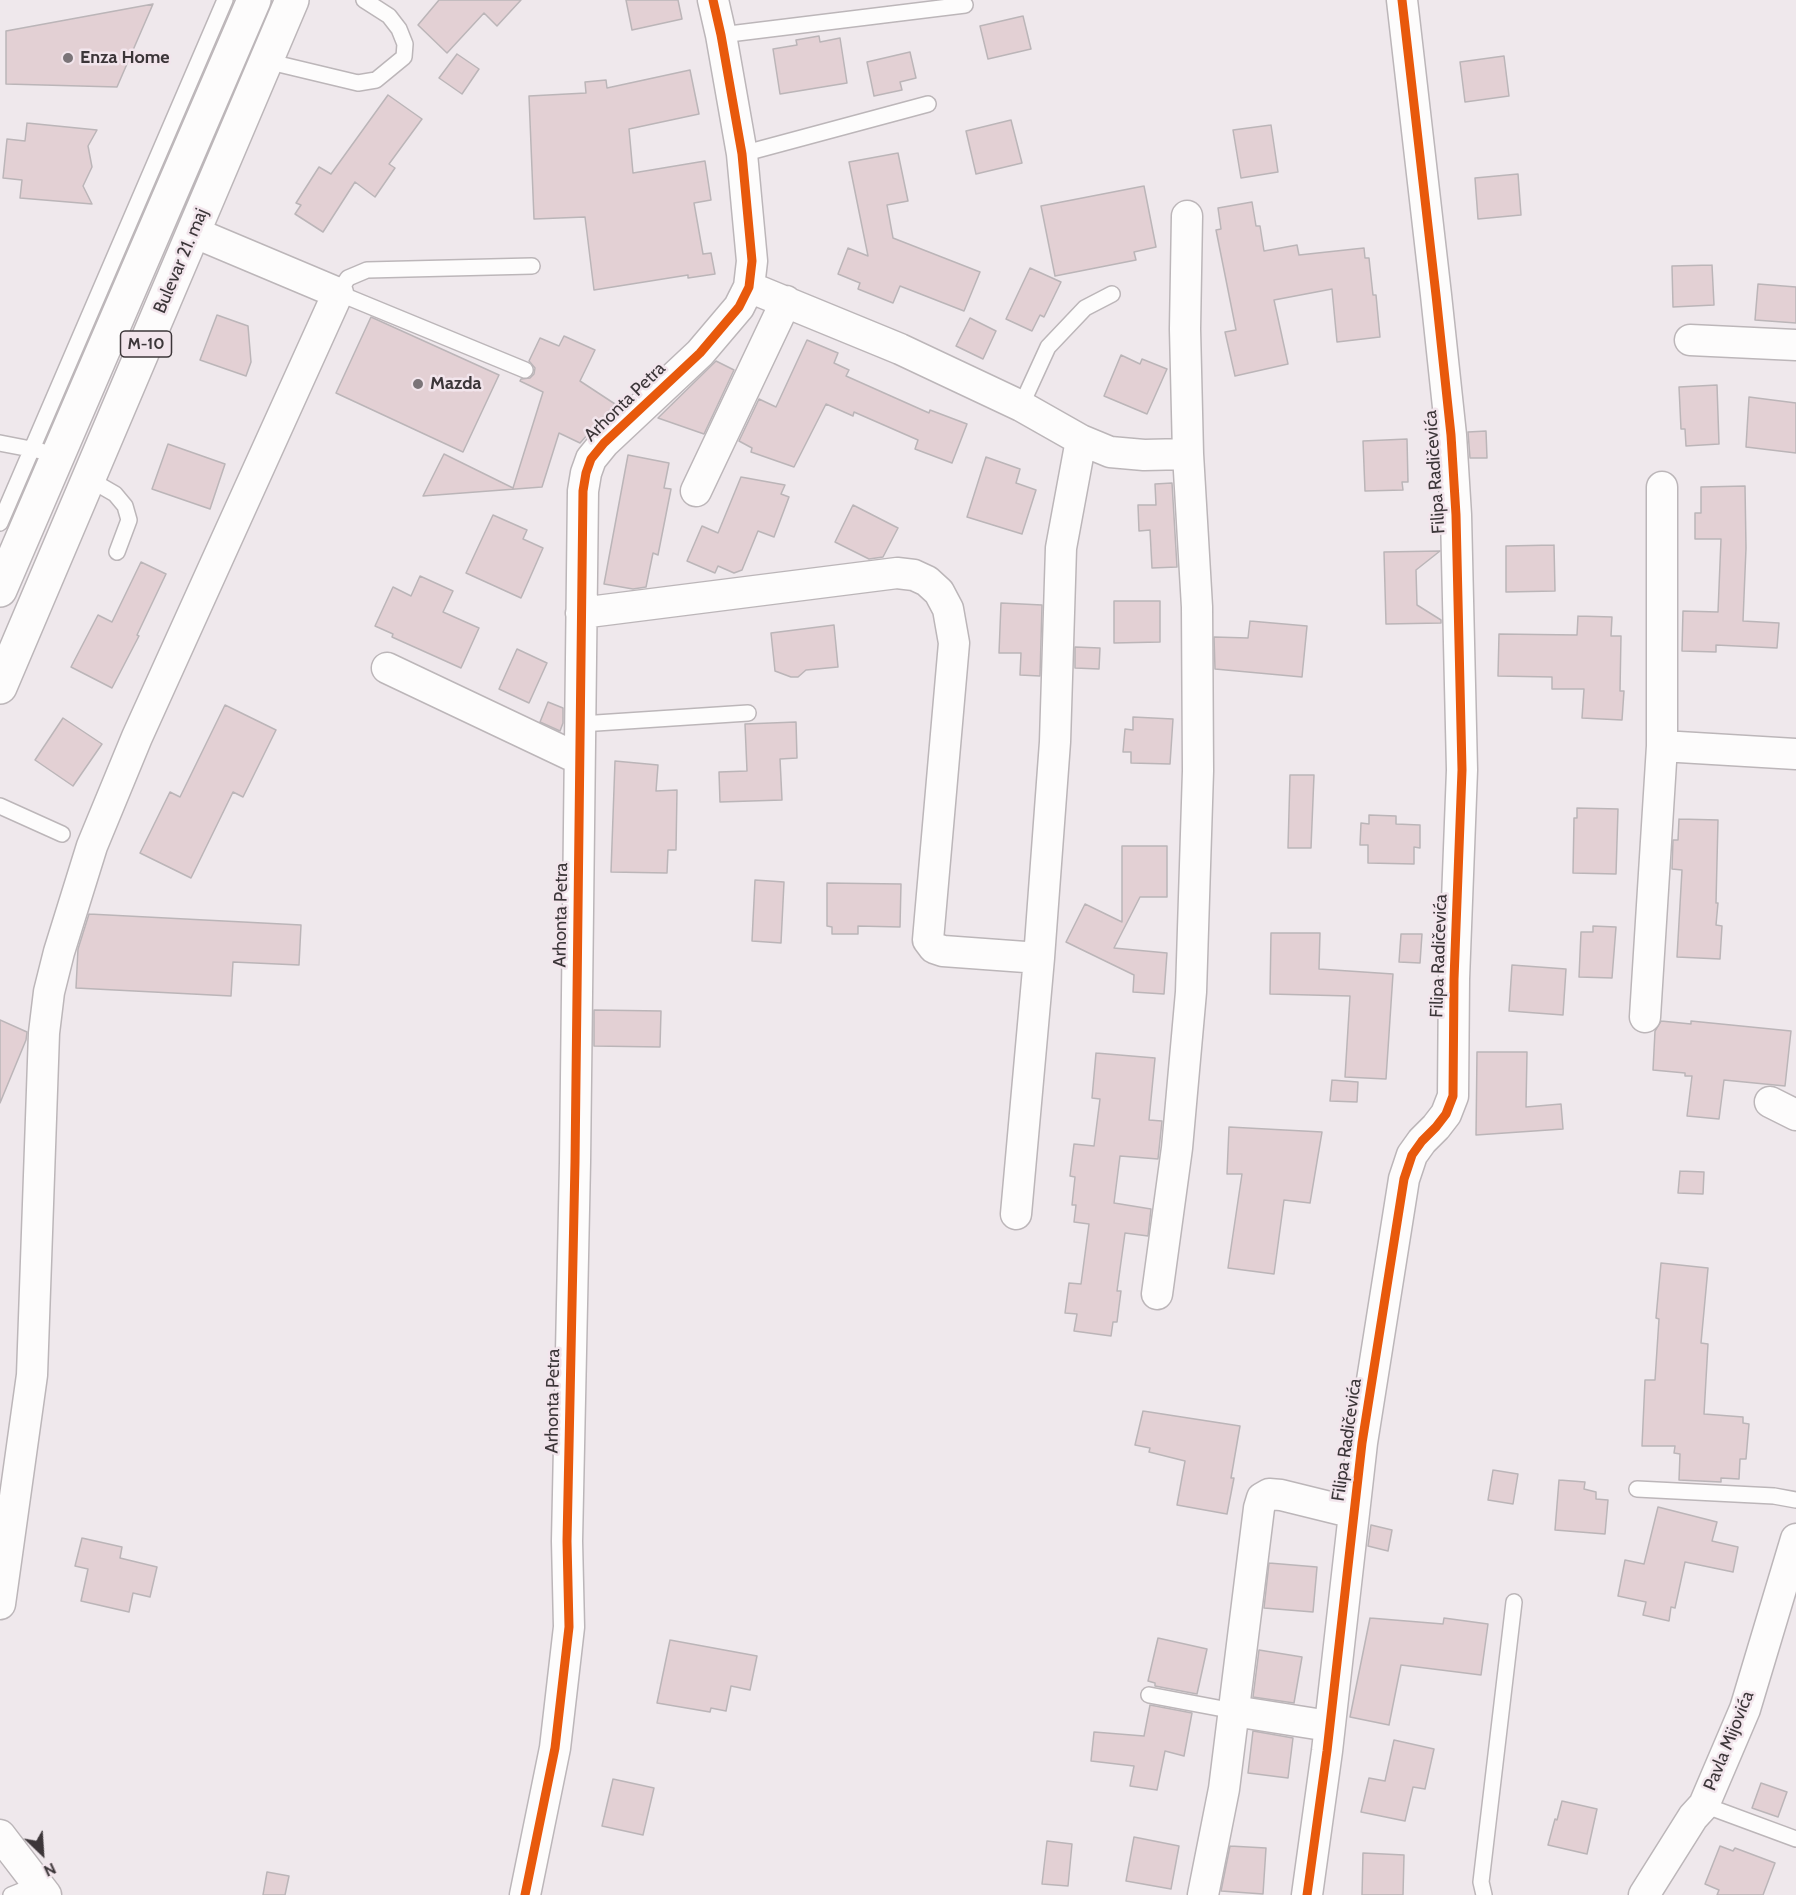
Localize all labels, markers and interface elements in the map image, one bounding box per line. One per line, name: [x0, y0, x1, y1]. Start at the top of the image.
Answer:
place label: Enza Home: [80, 47, 170, 69]
marker: Enza Home: [61, 51, 75, 65]
street label: Bulevar 21. maj: [149, 205, 213, 317]
road number: M-10: [120, 331, 172, 357]
street label: Arhonta Petra: [580, 358, 670, 446]
place label: Mazda: [430, 373, 481, 395]
marker: Mazda: [411, 377, 425, 391]
street label: Filipa Radičevića: [1420, 409, 1450, 535]
street label: Arhonta Petra: [549, 862, 573, 968]
street label: Filipa Radičevića: [1426, 894, 1452, 1018]
street label: Arhonta Petra: [541, 1348, 565, 1454]
street label: Filipa Radičevića: [1328, 1377, 1366, 1503]
street label: Pavla Mijovića: [1699, 1688, 1759, 1794]
north arrow: [12, 1823, 72, 1883]
text: N: [41, 1859, 59, 1881]

